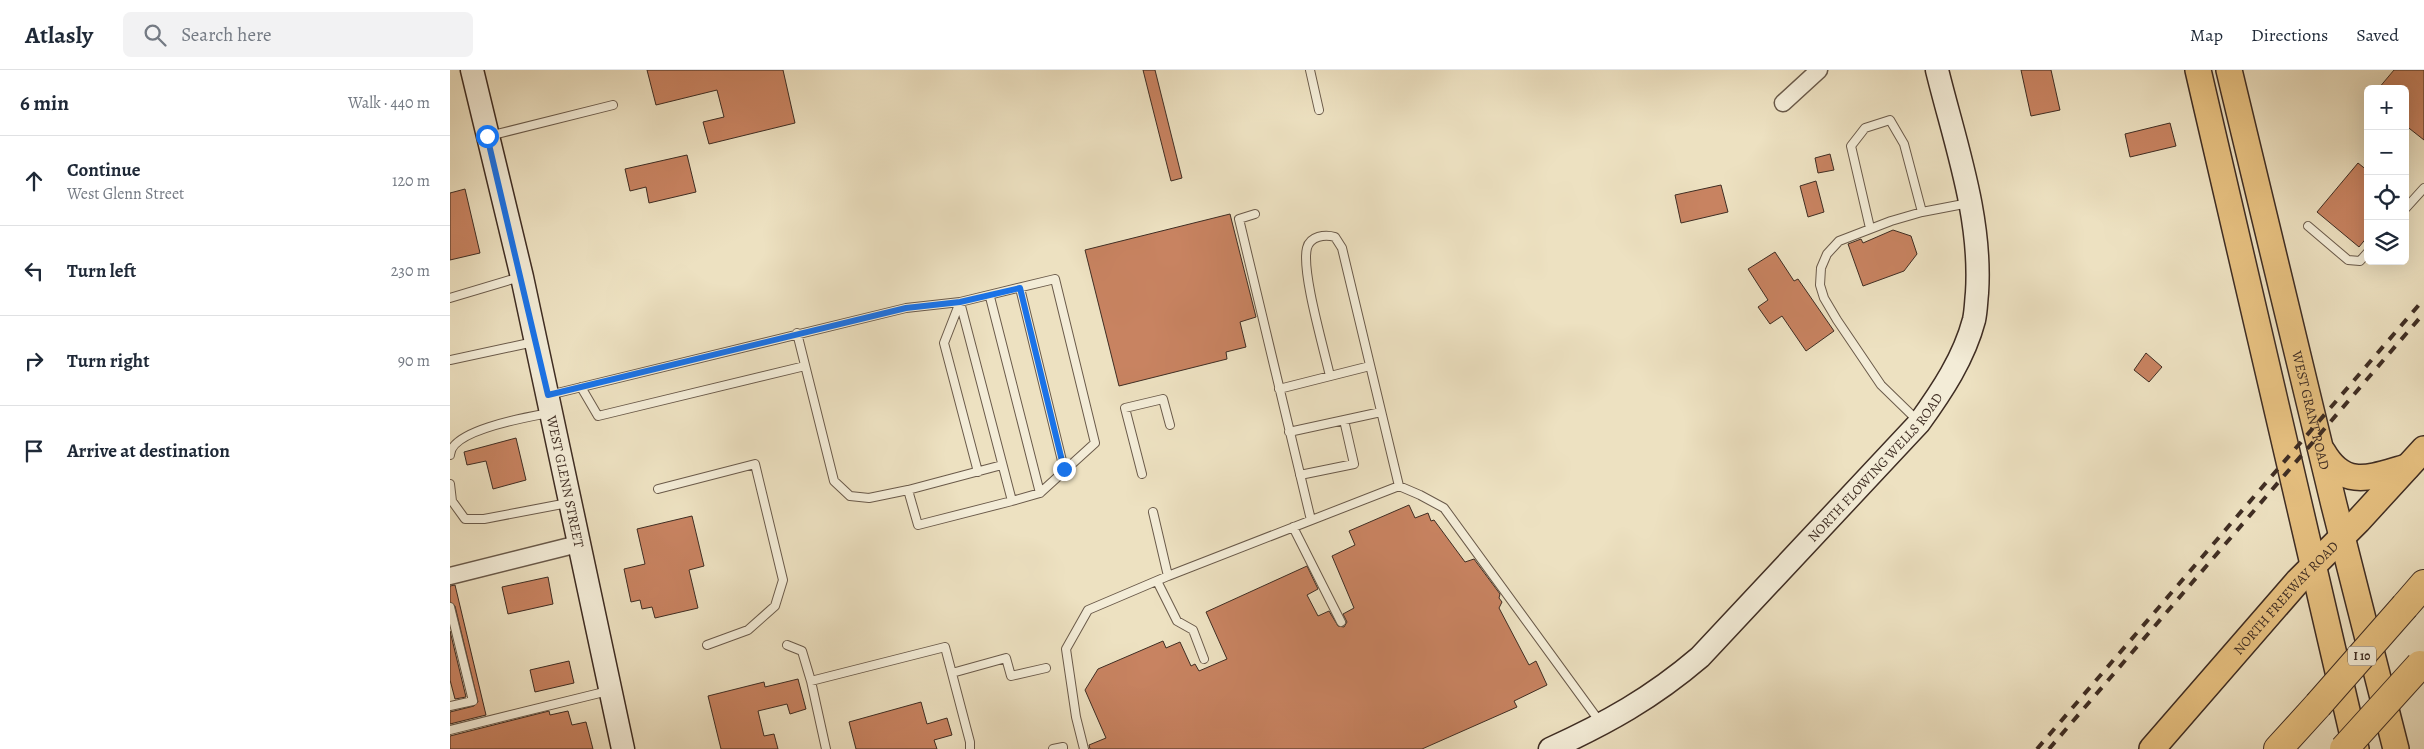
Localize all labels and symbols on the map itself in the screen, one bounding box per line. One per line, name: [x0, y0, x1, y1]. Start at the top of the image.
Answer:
route start: [476, 125, 499, 148]
street label: WEST GRANT ROAD: [2287, 348, 2335, 472]
street label: NORTH FLOWING WELLS ROAD: [1803, 389, 1947, 546]
street label: WEST GLENN STREET: [542, 413, 589, 549]
route end: [1053, 458, 1076, 481]
street label: NORTH FREEWAY ROAD: [2229, 536, 2343, 659]
road number: I 10: [2348, 646, 2376, 666]

